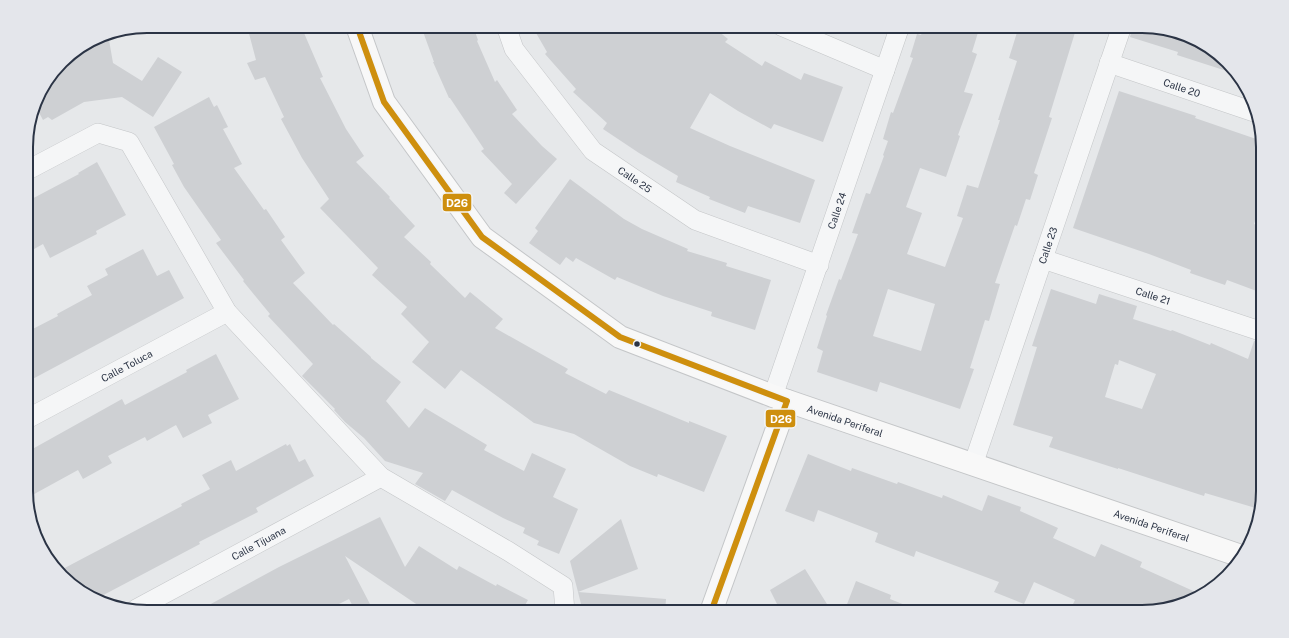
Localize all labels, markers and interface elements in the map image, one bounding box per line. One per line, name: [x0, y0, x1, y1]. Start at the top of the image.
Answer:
street label: Calle 20: [1162, 76, 1202, 99]
street label: Calle 25: [616, 164, 654, 195]
street label: Calle 24: [825, 191, 849, 231]
line badge: D26: [442, 193, 472, 212]
text: D26: [446, 197, 468, 209]
street label: Calle 23: [1036, 225, 1059, 265]
street label: Calle 21: [1134, 284, 1172, 307]
unlabelled marker: [632, 339, 642, 349]
street label: Calle Toluca: [99, 347, 154, 384]
street label: Avenida Periferal: [805, 402, 885, 439]
line badge: D26: [765, 409, 796, 428]
text: D26: [770, 413, 792, 425]
street label: Avenida Periferal: [1112, 507, 1191, 544]
street label: Calle Tijuana: [229, 524, 288, 563]

